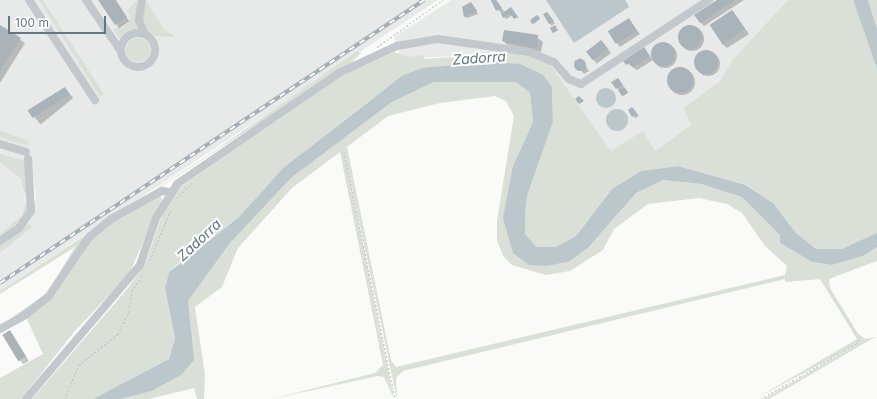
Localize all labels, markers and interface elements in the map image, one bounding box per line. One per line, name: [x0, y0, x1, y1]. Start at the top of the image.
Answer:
scale bar: [10, 8, 108, 34]
text: 100 m: [15, 15, 49, 30]
water label: Zadorra: [452, 48, 506, 68]
water label: Zadorra: [174, 216, 224, 264]

